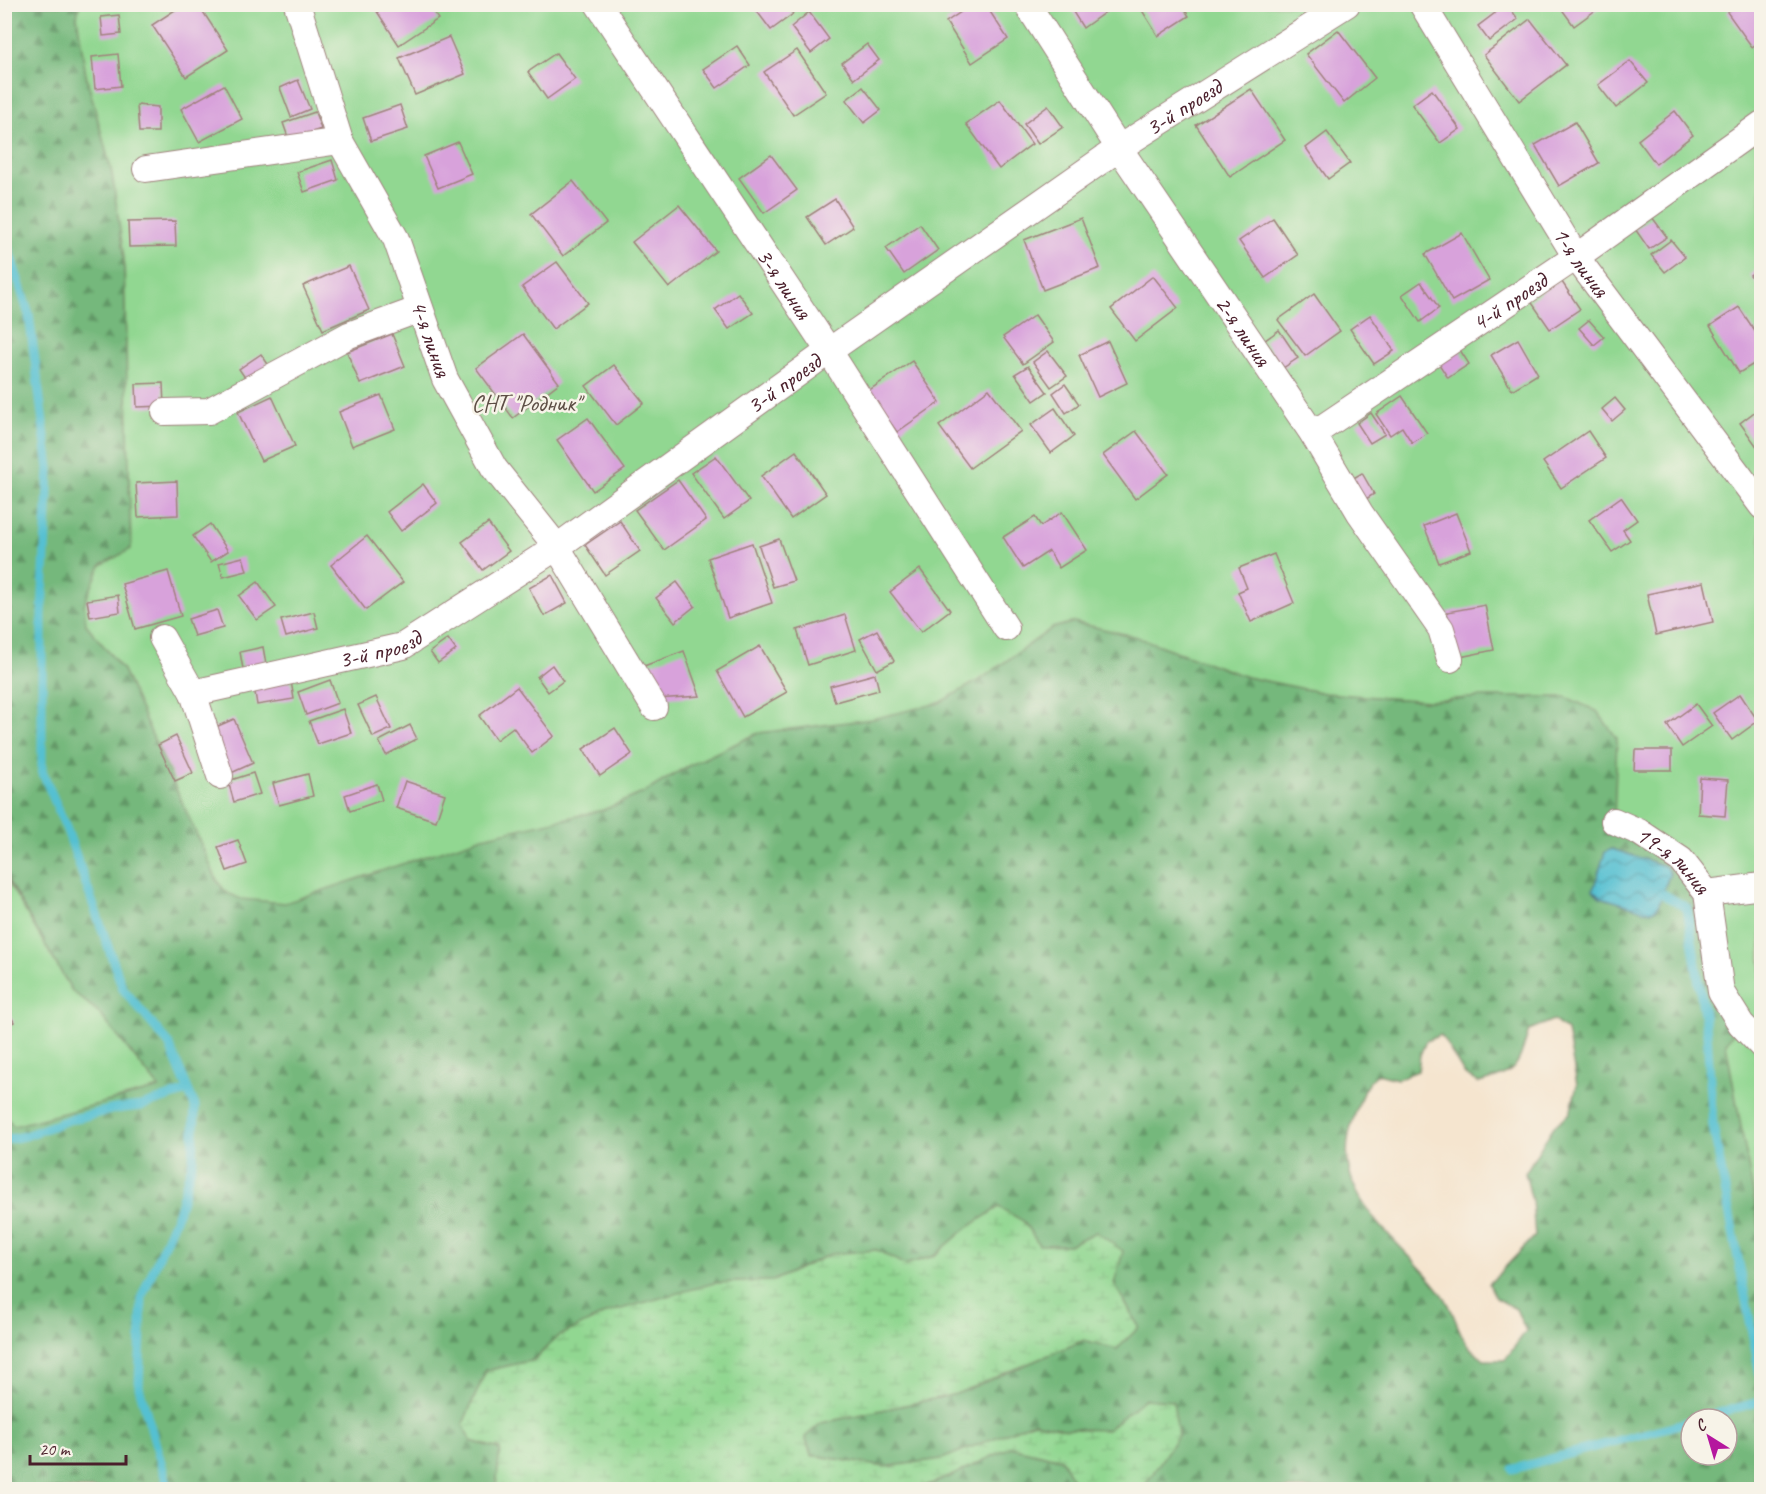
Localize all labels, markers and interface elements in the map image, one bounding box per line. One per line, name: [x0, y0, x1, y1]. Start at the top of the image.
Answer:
street label: 3-й проезд: [1140, 71, 1229, 142]
street label: 1-я линия: [1546, 221, 1617, 304]
street label: 3-я линия: [750, 242, 819, 326]
street label: 4-й проезд: [1466, 264, 1555, 338]
street label: 2-я линия: [1208, 290, 1278, 373]
street label: 4-я линия: [404, 296, 459, 382]
street label: 3-й проезд: [741, 345, 829, 420]
park label: СНТ ''Родник'': [471, 388, 585, 418]
street label: 3-й проезд: [336, 622, 429, 675]
street label: 19-я линия: [1630, 819, 1718, 901]
north arrow: [1679, 1407, 1739, 1467]
text: С: [1691, 1414, 1711, 1436]
scale bar: [30, 1428, 126, 1466]
text: 20 m: [39, 1438, 72, 1460]

